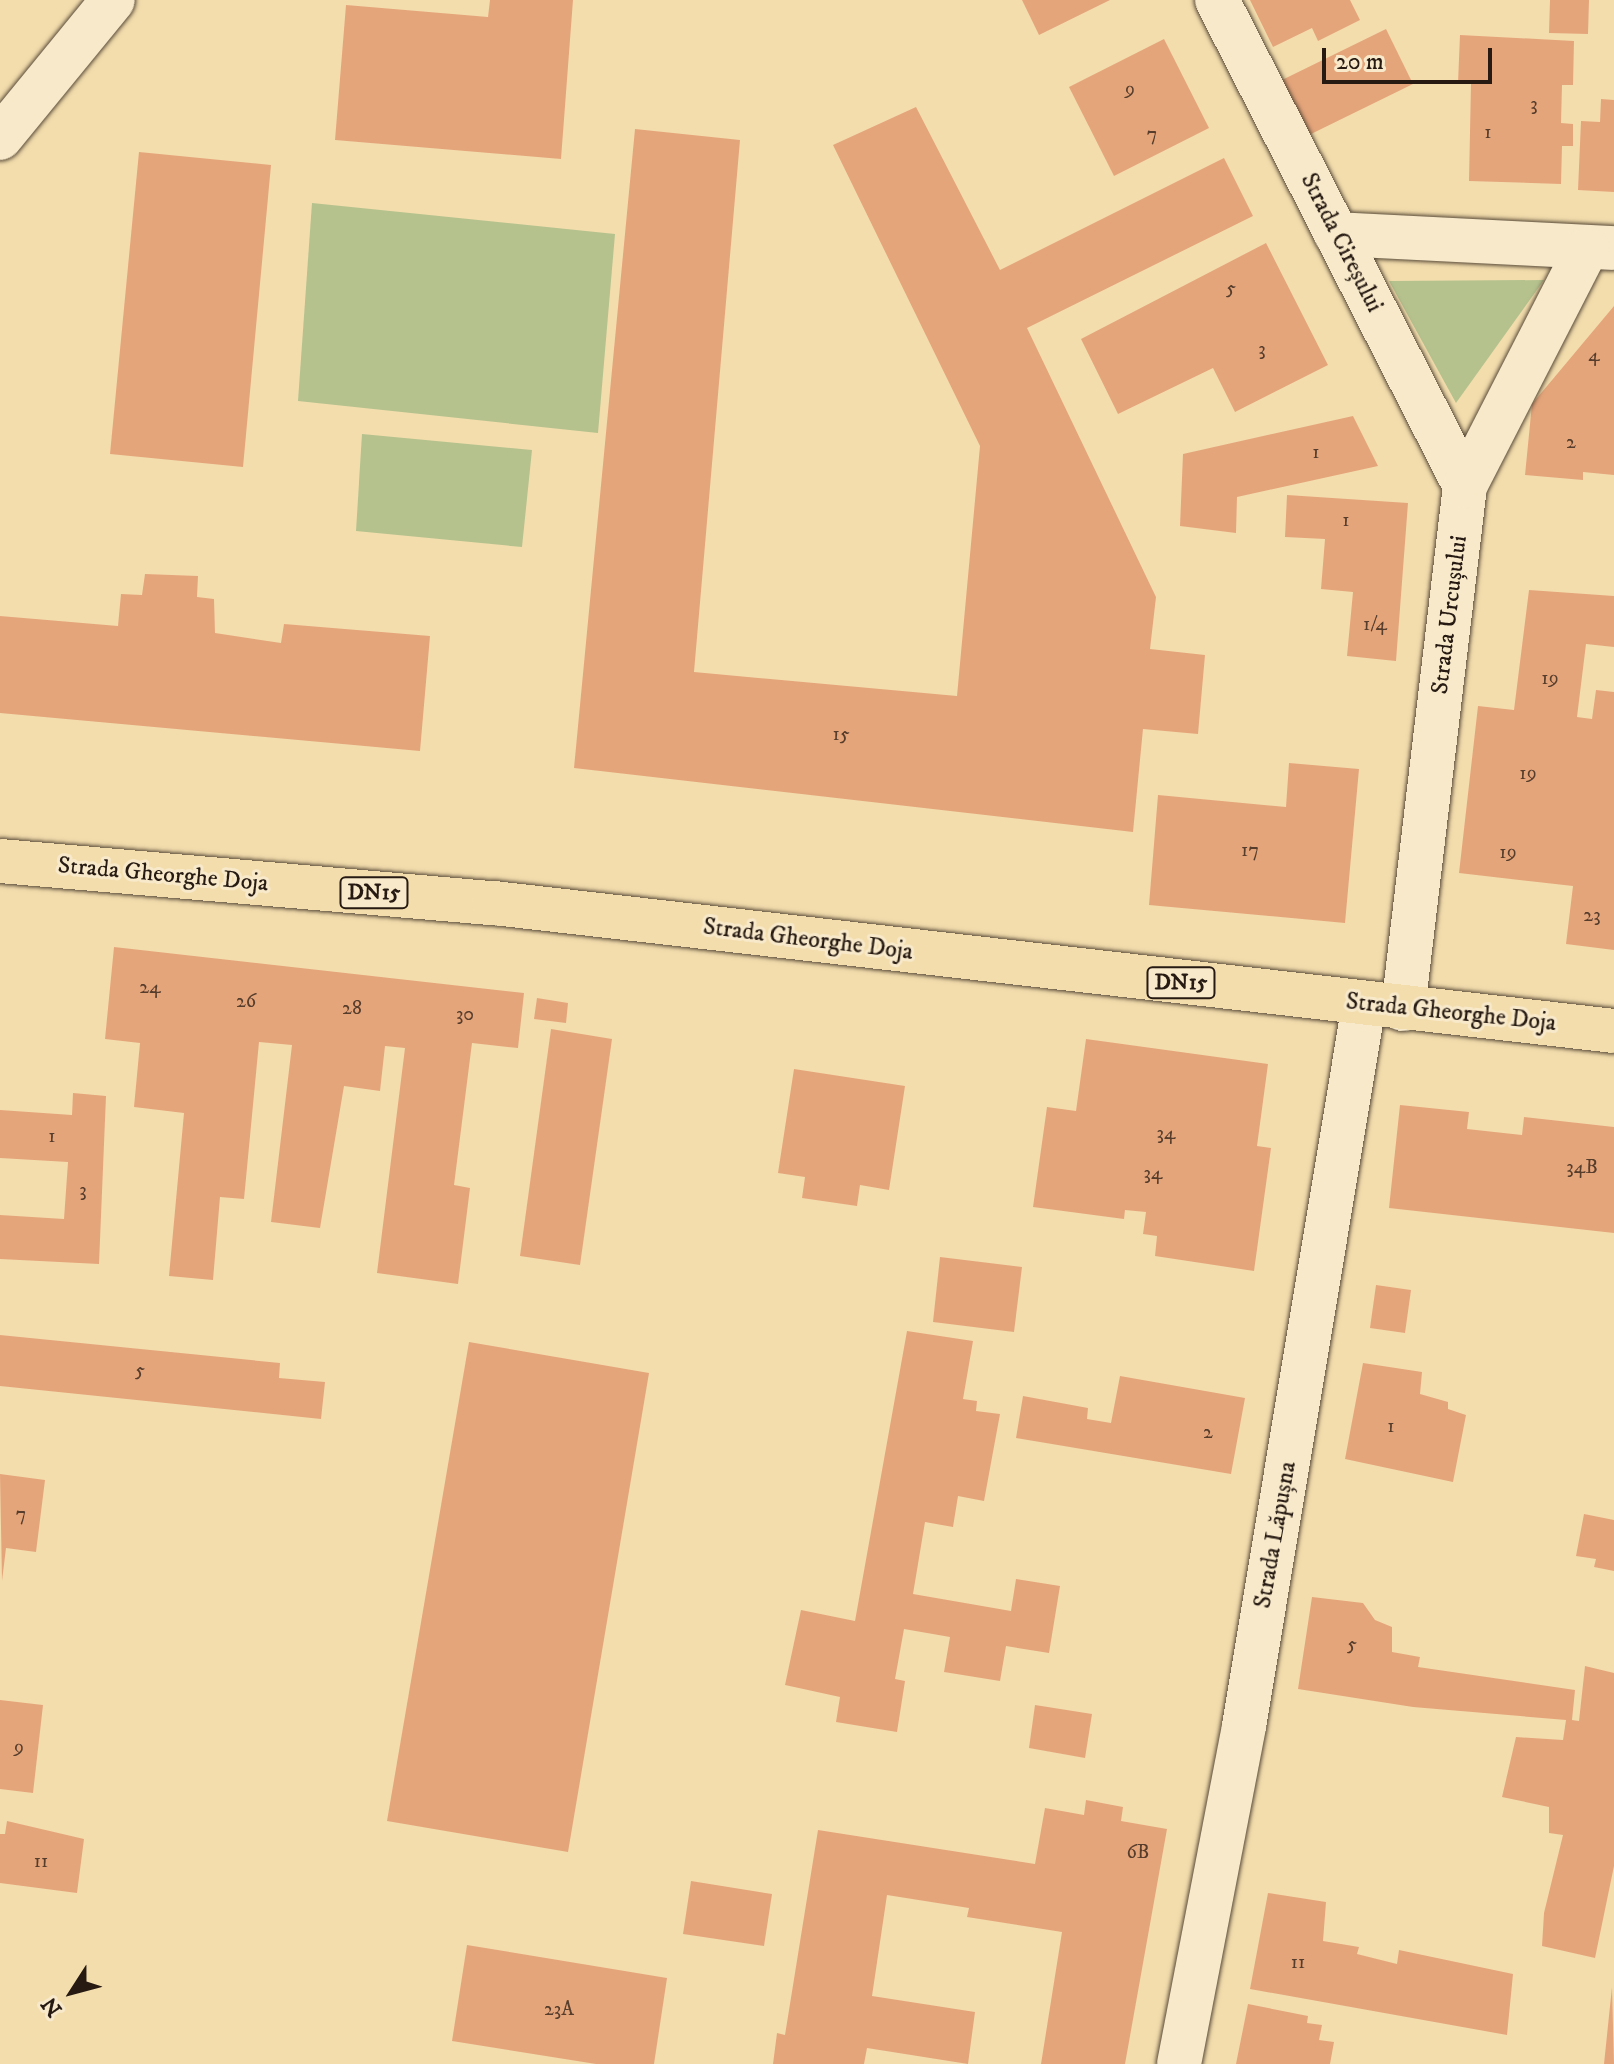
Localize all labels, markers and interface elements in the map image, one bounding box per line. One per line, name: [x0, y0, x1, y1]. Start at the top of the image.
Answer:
scale bar: [1326, 32, 1496, 82]
text: 20 m: [1336, 47, 1384, 77]
house number: 9: [1125, 77, 1135, 101]
house number: 3: [1530, 92, 1538, 116]
house number: 1: [1484, 120, 1492, 144]
house number: 7: [1147, 122, 1157, 146]
street label: Strada Cireșului: [1294, 169, 1388, 317]
house number: 5: [1226, 276, 1236, 300]
house number: 3: [1258, 337, 1266, 361]
house number: 4: [1588, 343, 1600, 367]
house number: 2: [1566, 430, 1576, 454]
house number: 1: [1312, 440, 1320, 464]
house number: 1: [1342, 508, 1350, 532]
street label: Strada Urcușului: [1426, 534, 1474, 696]
house number: 1/4: [1363, 612, 1387, 636]
house number: 19: [1541, 666, 1559, 690]
house number: 15: [832, 722, 850, 746]
house number: 19: [1519, 761, 1537, 785]
house number: 17: [1241, 838, 1259, 862]
house number: 19: [1499, 840, 1517, 864]
street label: Strada Gheorghe Doja: [57, 851, 269, 899]
road number: DN15: [338, 875, 410, 911]
house number: 23: [1583, 903, 1601, 927]
street label: Strada Gheorghe Doja: [701, 913, 915, 967]
road number: DN15: [1145, 965, 1217, 1001]
house number: 24: [139, 975, 161, 999]
street label: Strada Gheorghe Doja: [1344, 988, 1558, 1038]
house number: 26: [236, 989, 256, 1013]
house number: 28: [342, 996, 362, 1020]
house number: 30: [456, 1002, 474, 1026]
house number: 34: [1157, 1121, 1175, 1145]
house number: 1: [48, 1124, 56, 1148]
house number: 34B: [1566, 1155, 1598, 1179]
house number: 34: [1144, 1161, 1162, 1185]
house number: 3: [79, 1178, 87, 1202]
house number: 5: [135, 1358, 145, 1382]
house number: 1: [1387, 1414, 1395, 1438]
house number: 2: [1203, 1420, 1213, 1444]
street label: Strada Lăpușna: [1249, 1459, 1303, 1611]
house number: 7: [16, 1502, 26, 1526]
house number: 5: [1347, 1632, 1357, 1656]
house number: 9: [14, 1735, 24, 1759]
house number: 6B: [1126, 1840, 1150, 1864]
house number: 11: [34, 1849, 48, 1873]
house number: 11: [1291, 1950, 1305, 1974]
north arrow: [32, 1952, 112, 2032]
text: N: [36, 1991, 68, 2022]
house number: 23A: [544, 1997, 574, 2021]

